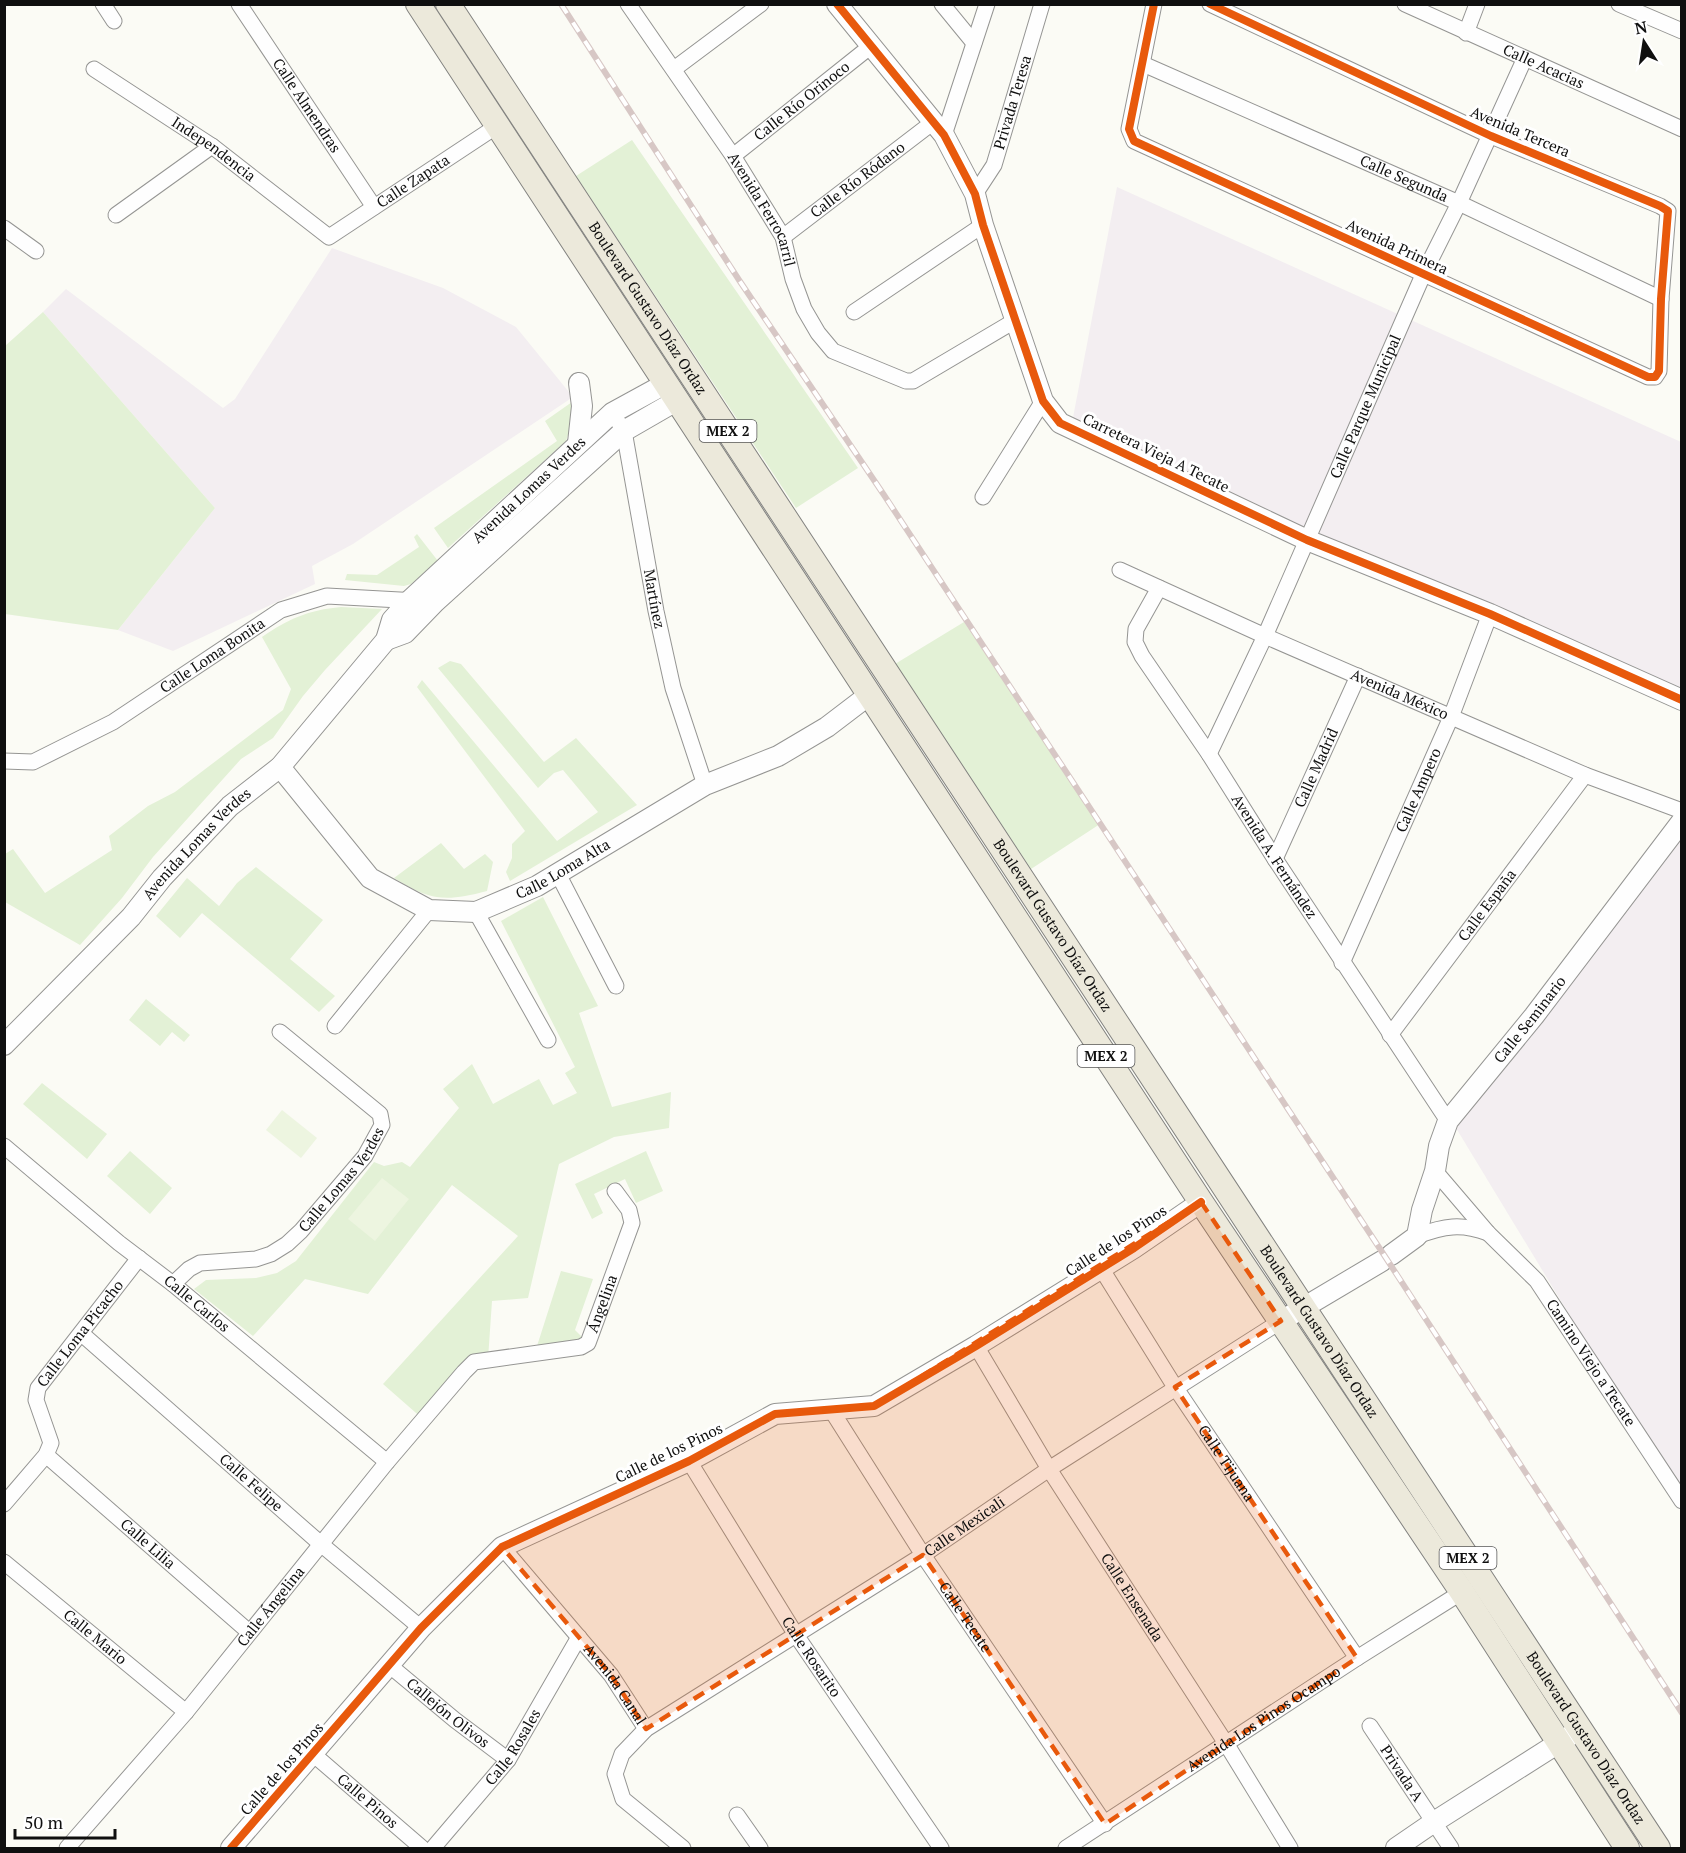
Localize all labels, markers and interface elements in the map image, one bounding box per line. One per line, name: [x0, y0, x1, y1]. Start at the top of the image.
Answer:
north arrow: [1614, 12, 1674, 72]
text: N: [1633, 15, 1649, 39]
street label: Calle Acacias: [1500, 39, 1588, 93]
street label: Privada Teresa: [988, 52, 1035, 152]
street label: Calle Almendras: [269, 54, 346, 156]
street label: Calle Río Orinoco: [749, 56, 853, 145]
street label: Avenida Tercera: [1468, 101, 1574, 161]
street label: Independencia: [168, 111, 261, 186]
street label: Calle Río Ródano: [806, 136, 908, 222]
street label: Avenida Ferrocarril: [724, 148, 801, 268]
street label: Calle Zapata: [372, 149, 453, 212]
street label: Calle Segunda: [1357, 150, 1452, 206]
street label: Avenida Primera: [1343, 214, 1452, 279]
street label: Boulevard Gustavo Díaz Ordaz: [585, 218, 712, 398]
street label: Calle Parque Municipal: [1324, 331, 1405, 481]
street label: Carretera Vieja A Tecate: [1080, 408, 1233, 496]
road number: MEX 2: [700, 420, 756, 442]
street label: Avenida Lomas Verdes: [467, 431, 590, 547]
street label: Martínez: [640, 567, 671, 630]
street label: Calle Loma Bonita: [155, 612, 269, 697]
street label: Avenida México: [1348, 663, 1452, 724]
street label: Calle Madrid: [1289, 725, 1342, 810]
street label: Calle Ampero: [1390, 744, 1445, 835]
street label: Avenida Lomas Verdes: [138, 783, 255, 903]
street label: Avenida A. Fernández: [1228, 790, 1323, 922]
street label: Calle Loma Alta: [512, 833, 614, 903]
street label: Boulevard Gustavo Díaz Ordaz: [989, 835, 1117, 1015]
street label: Calle España: [1453, 864, 1520, 945]
street label: Calle Seminario: [1489, 972, 1570, 1067]
road number: MEX 2: [1078, 1045, 1134, 1067]
street label: Calle Lomas Verdes: [293, 1123, 388, 1236]
street label: Calle de los Pinos: [1061, 1200, 1170, 1280]
street label: Boulevard Gustavo Díaz Ordaz: [1256, 1241, 1384, 1421]
street label: Calle Carlos: [160, 1270, 234, 1336]
street label: Ángelina: [582, 1271, 621, 1335]
street label: Calle Loma Picacho: [32, 1275, 127, 1391]
street label: Camino Viejo a Tecate: [1542, 1295, 1641, 1430]
street label: Calle de los Pinos: [612, 1417, 726, 1487]
street label: Calle Tijuana: [1194, 1420, 1260, 1505]
street label: Calle Felipe: [216, 1448, 288, 1515]
street label: Calle Mexicali: [920, 1491, 1008, 1560]
street label: Calle Lilia: [117, 1513, 180, 1573]
road number: MEX 2: [1440, 1547, 1496, 1569]
street label: Calle Ensenada: [1097, 1549, 1169, 1645]
street label: Calle Ángelina: [232, 1561, 309, 1650]
street label: Calle Tecate: [935, 1577, 997, 1656]
street label: Calle Mario: [60, 1604, 132, 1668]
street label: Calle Rosarito: [778, 1612, 846, 1701]
street label: Avenida Canal: [580, 1639, 652, 1728]
street label: Boulevard Gustavo Díaz Ordaz: [1523, 1647, 1651, 1828]
street label: Avenida Los Pinos Ocampo: [1182, 1661, 1344, 1776]
street label: Callejón Olivos: [403, 1673, 494, 1752]
street label: Calle Rosales: [480, 1705, 544, 1789]
street label: Calle de los Pinos: [235, 1718, 327, 1819]
street label: Privada A: [1376, 1741, 1429, 1806]
street label: Calle Pinos: [333, 1768, 403, 1832]
scale bar: [15, 1802, 116, 1840]
text: 50 m: [24, 1810, 64, 1834]

